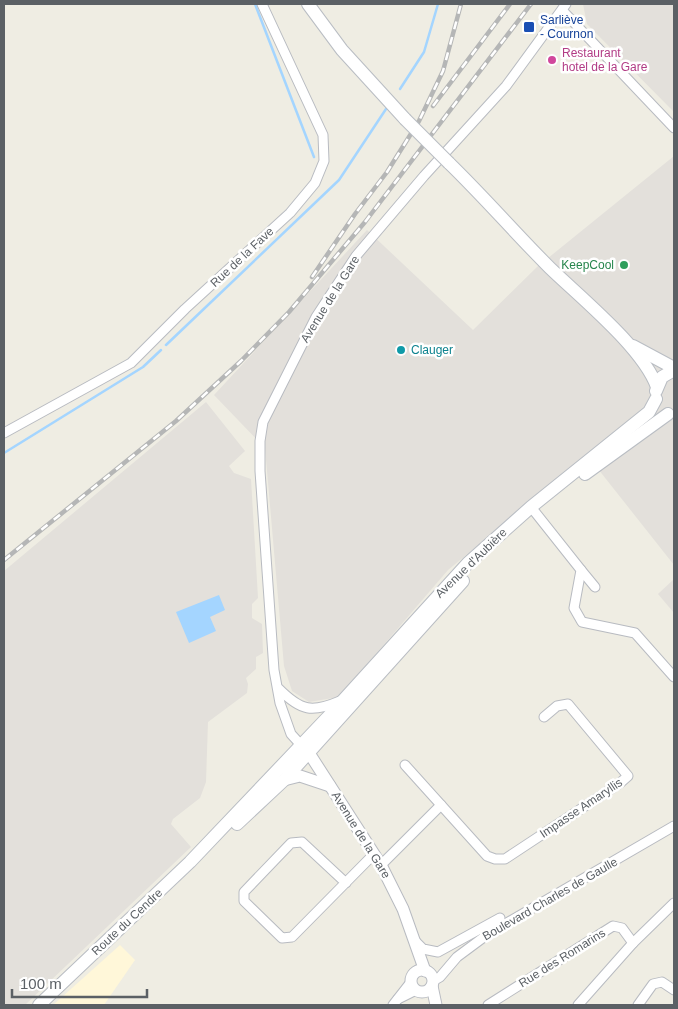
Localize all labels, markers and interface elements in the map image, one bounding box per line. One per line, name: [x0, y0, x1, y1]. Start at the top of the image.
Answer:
place label: Sarliève - Cournon: [540, 13, 593, 41]
marker: Sarliève - Cournon: [522, 20, 536, 34]
place label: Restaurant hotel de la Gare: [562, 46, 648, 74]
marker: Restaurant hotel de la Gare: [546, 54, 558, 66]
street label: Rue de la Fave: [207, 224, 277, 290]
street label: Avenue de la Gare: [298, 253, 363, 345]
place label: KeepCool: [561, 258, 614, 272]
marker: KeepCool: [618, 259, 630, 271]
place label: Clauger: [411, 343, 453, 357]
marker: Clauger: [395, 344, 407, 356]
street label: Avenue d'Aubière: [432, 525, 510, 601]
street label: Impasse Amaryllis: [537, 775, 625, 841]
street label: Avenue de la Gare: [329, 789, 394, 881]
street label: Boulevard Charles de Gaulle: [480, 854, 620, 943]
street label: Route du Cendre: [89, 885, 165, 958]
street label: Rue des Romarins: [516, 926, 608, 990]
scale bar: [12, 966, 148, 998]
text: 100 m: [20, 975, 62, 992]

